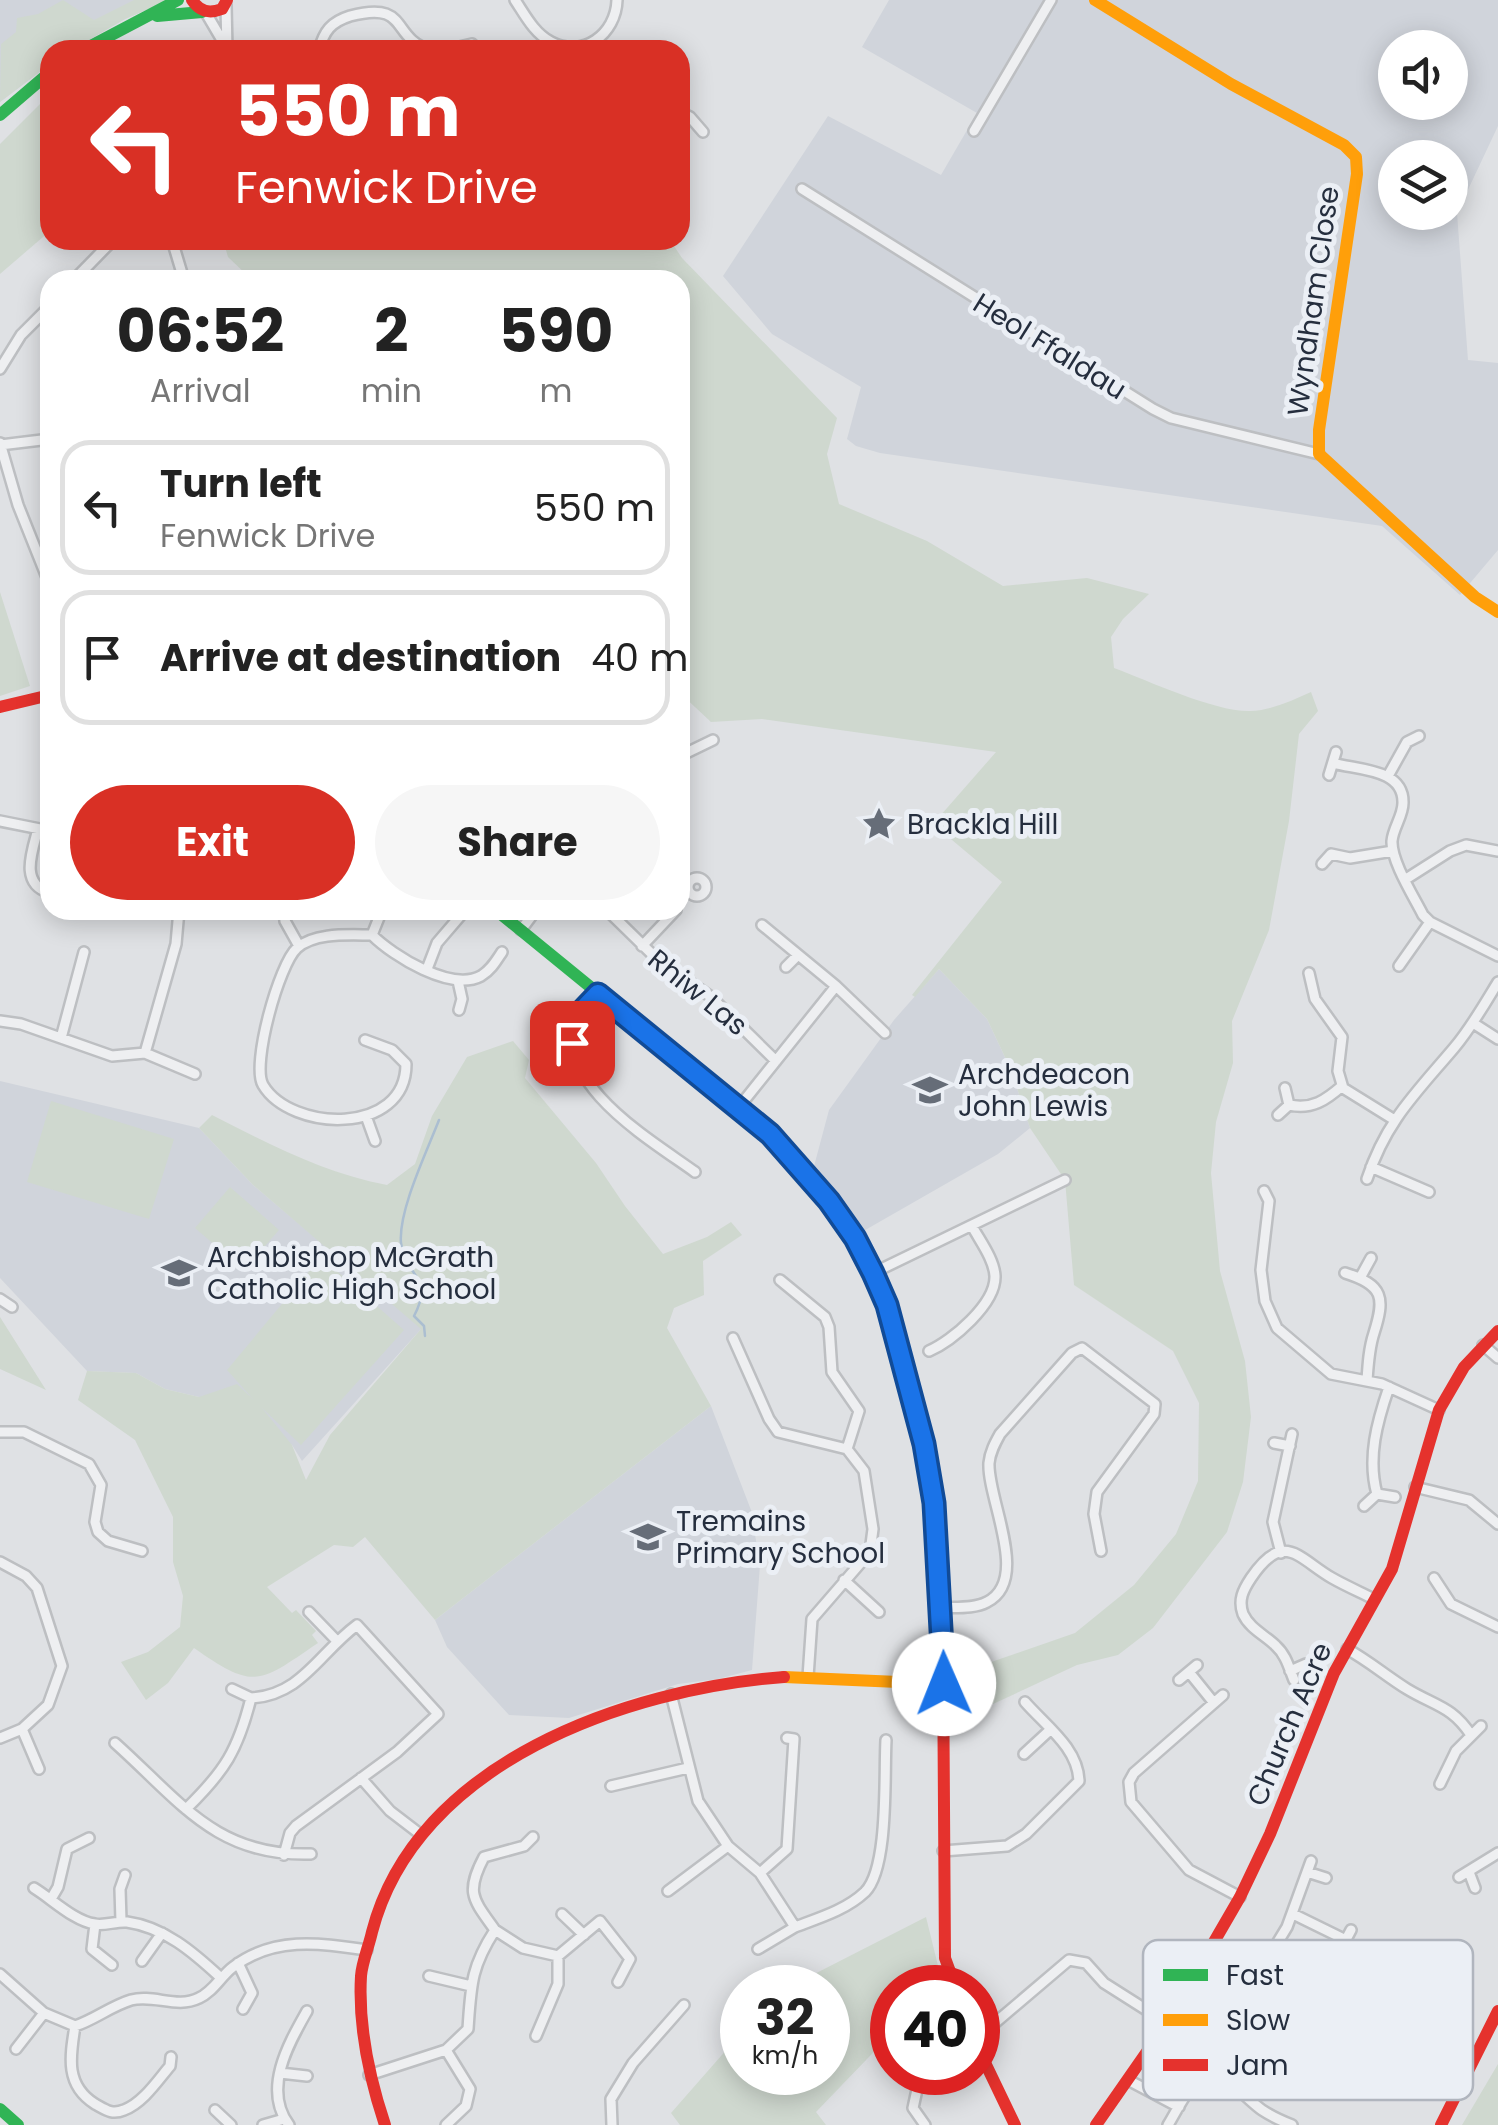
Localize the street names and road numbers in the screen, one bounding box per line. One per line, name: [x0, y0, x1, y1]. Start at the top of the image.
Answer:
street label: Wyndham Close: [1278, 184, 1349, 418]
street label: Heol Ffaldau: [966, 284, 1134, 409]
street label: Rhiw Las: [640, 940, 756, 1045]
street label: Church Acre: [1238, 1637, 1341, 1812]

